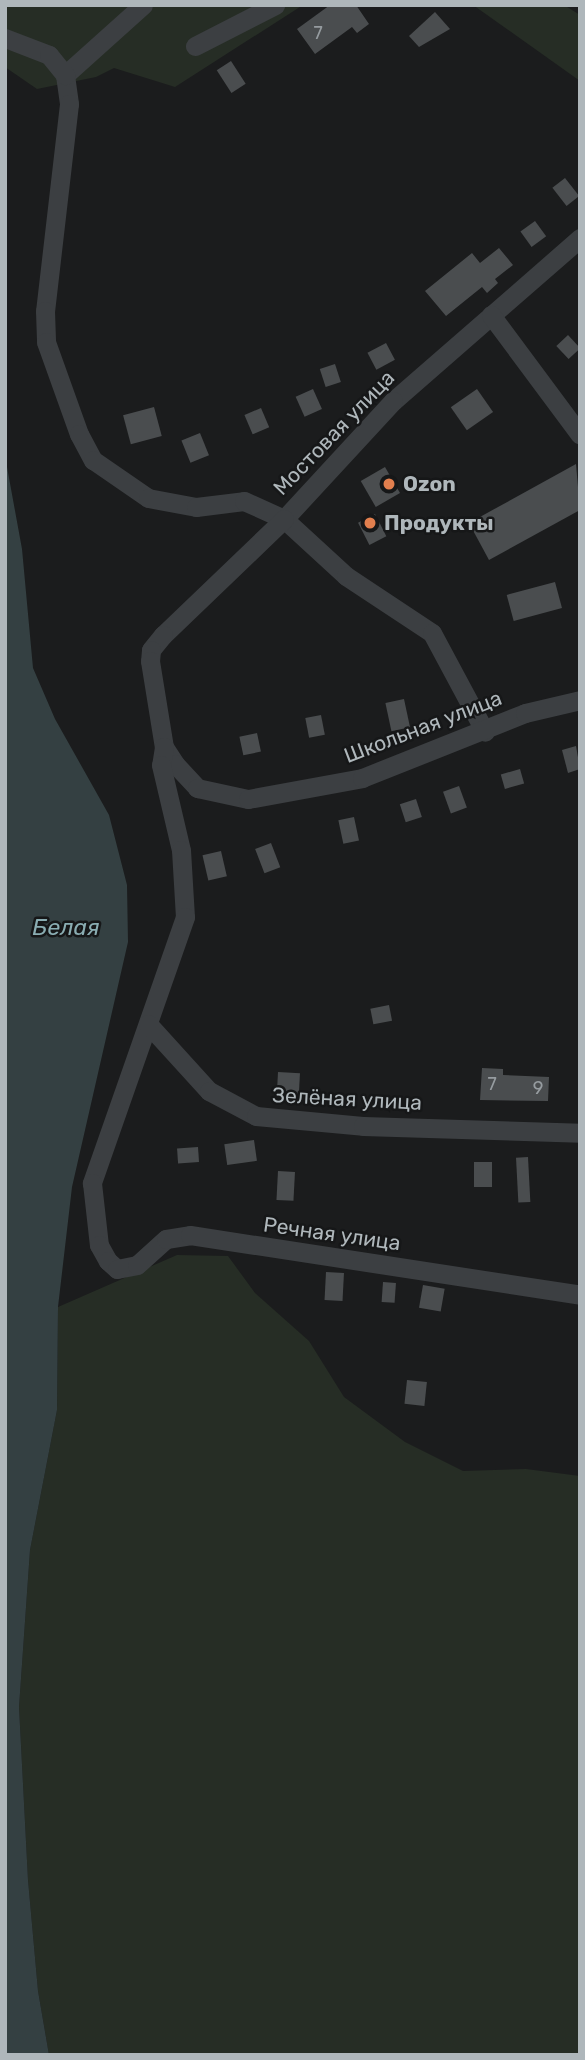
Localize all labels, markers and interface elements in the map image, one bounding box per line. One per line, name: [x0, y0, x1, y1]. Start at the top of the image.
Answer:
house number: 7: [313, 22, 323, 44]
street label: Мостовая улица: [268, 365, 400, 501]
place label: Ozon: [403, 471, 456, 497]
marker: Ozon: [381, 476, 397, 492]
place label: Продукты: [384, 510, 493, 536]
marker: Продукты: [362, 515, 378, 531]
street label: Школьная улица: [341, 685, 505, 769]
water label: Белая: [33, 913, 99, 941]
house number: 7: [487, 1073, 497, 1095]
house number: 9: [533, 1077, 543, 1099]
street label: Зелёная улица: [271, 1082, 423, 1116]
street label: Речная улица: [262, 1212, 402, 1256]

